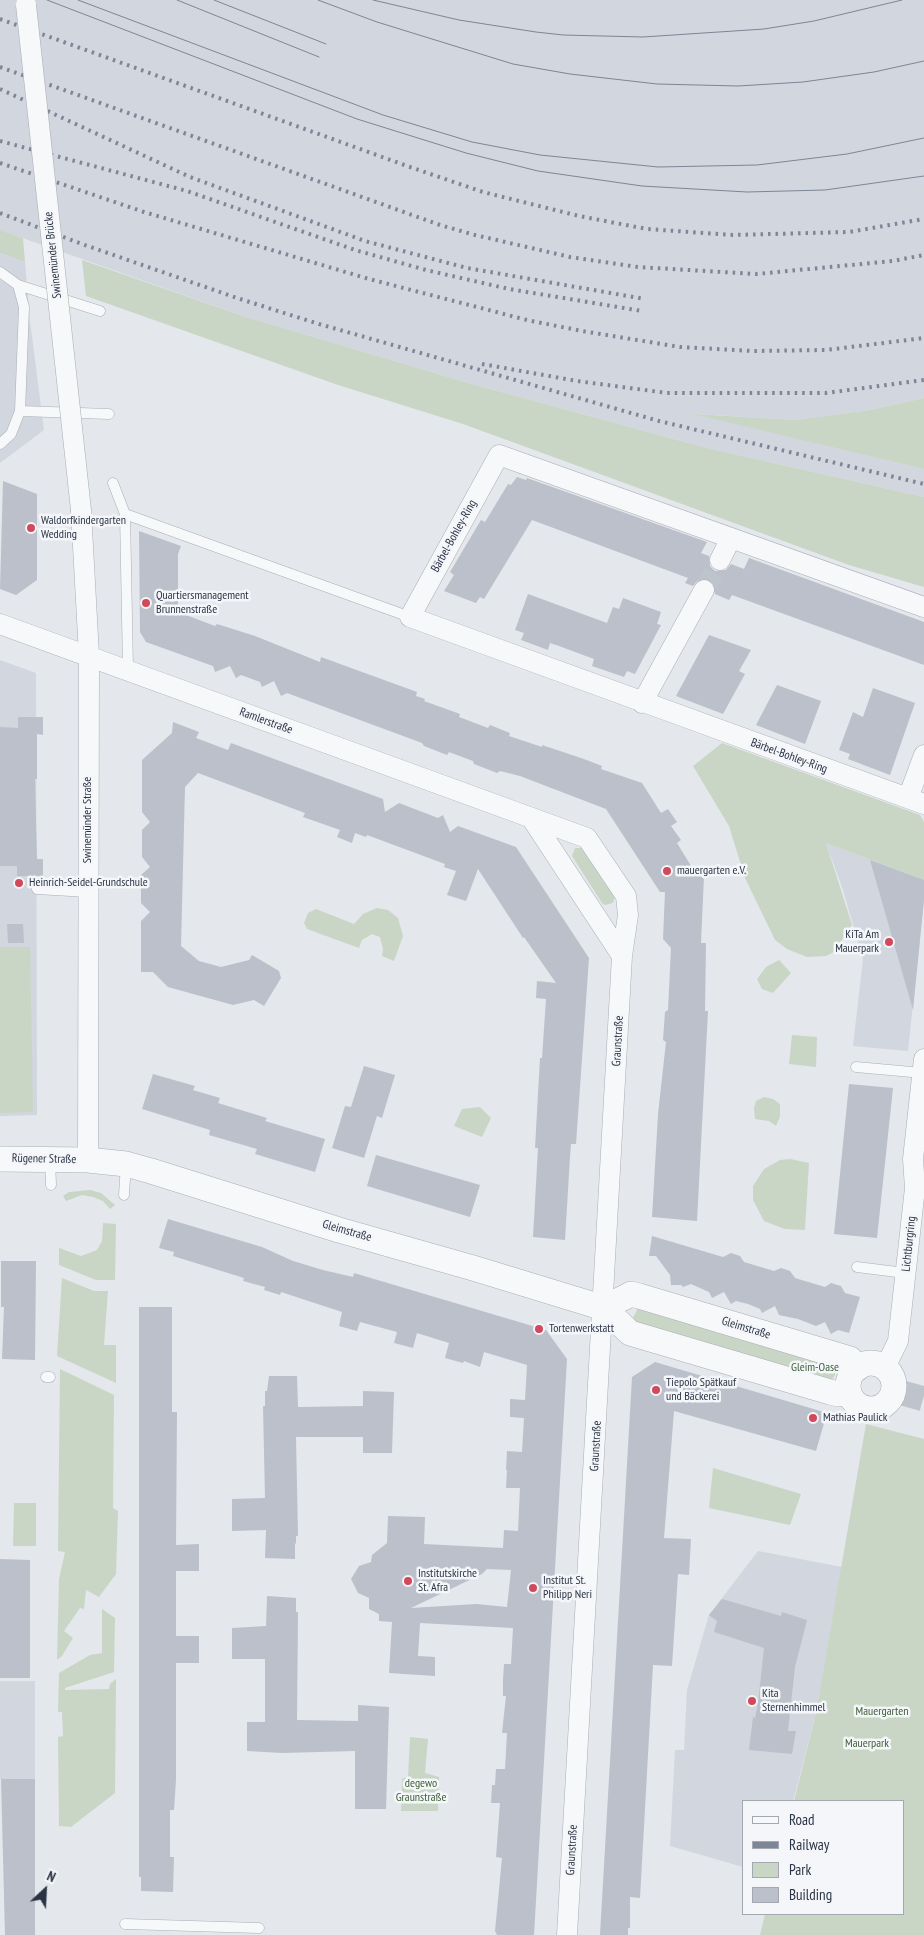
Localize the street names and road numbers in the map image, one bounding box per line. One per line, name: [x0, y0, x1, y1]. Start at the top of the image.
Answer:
street label: Swinemünder Brücke: [41, 211, 65, 299]
street label: Bärbel-Bohley-Ring: [428, 497, 480, 575]
street label: Ramlerstraße: [237, 705, 295, 737]
street label: Bärbel-Bohley-Ring: [749, 735, 829, 777]
street label: Swinemünder Straße: [81, 777, 95, 863]
street label: Graunstraße: [609, 1015, 627, 1067]
street label: Rügener Straße: [12, 1151, 76, 1167]
street label: Lichtburgring: [899, 1216, 919, 1272]
street label: Gleimstraße: [321, 1217, 373, 1245]
street label: Gleimstraße: [720, 1314, 772, 1342]
street label: Graunstraße: [587, 1420, 605, 1472]
street label: Graunstraße: [563, 1824, 581, 1876]

